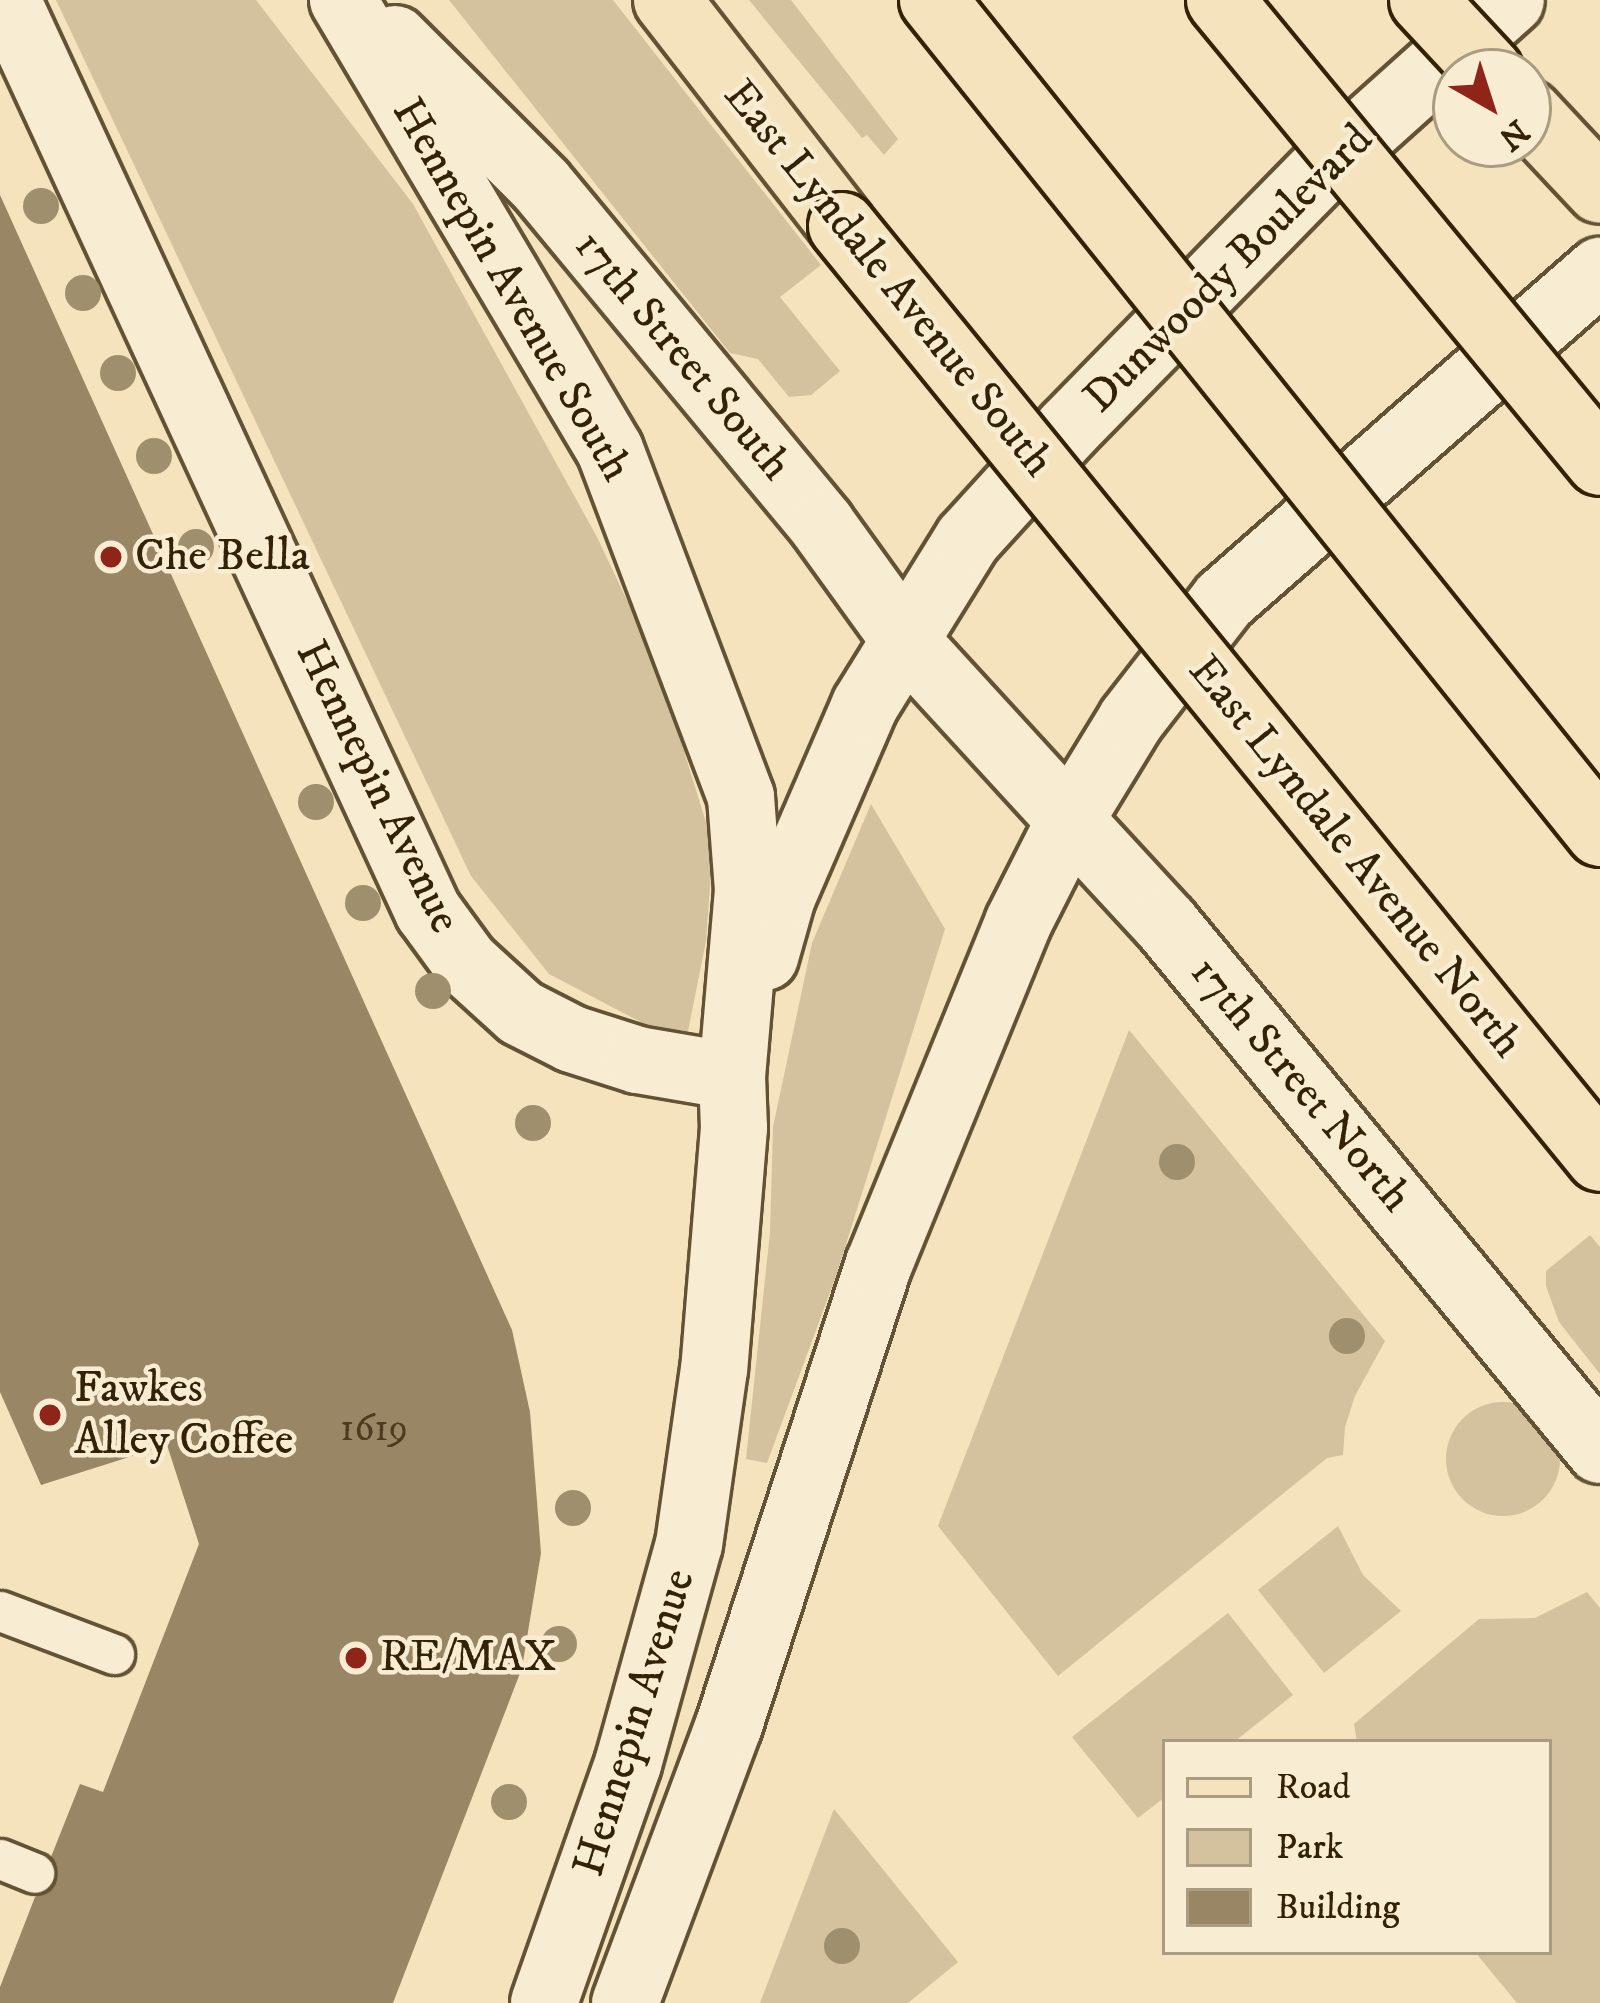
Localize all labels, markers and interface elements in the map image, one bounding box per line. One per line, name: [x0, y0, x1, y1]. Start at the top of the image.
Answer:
north arrow: [1432, 48, 1552, 168]
street label: East Lyndale Avenue South: [711, 70, 1065, 488]
street label: Hennepin Avenue South: [379, 89, 643, 491]
text: N: [1490, 110, 1537, 158]
street label: Dunwoody Boulevard: [1073, 113, 1385, 425]
street label: 17th Street South: [562, 220, 802, 492]
place label: Che Bella: [135, 530, 310, 584]
marker: Che Bella: [98, 544, 124, 570]
street label: Hennepin Avenue: [283, 632, 471, 942]
street label: East Lyndale Avenue North: [1176, 645, 1534, 1069]
street label: 17th Street North: [1178, 946, 1422, 1224]
place label: Fawkes Alley Coffee: [74, 1362, 293, 1468]
marker: Fawkes Alley Coffee: [37, 1402, 63, 1428]
house number: 1619: [340, 1406, 408, 1452]
street label: Hennepin Avenue: [563, 1563, 707, 1883]
place label: RE/MAX: [380, 1631, 556, 1685]
marker: RE/MAX: [343, 1645, 369, 1671]
legend: [1162, 1739, 1552, 1955]
text: Road: [1276, 1765, 1351, 1810]
text: Park: [1276, 1825, 1343, 1870]
text: Building: [1276, 1885, 1400, 1930]

